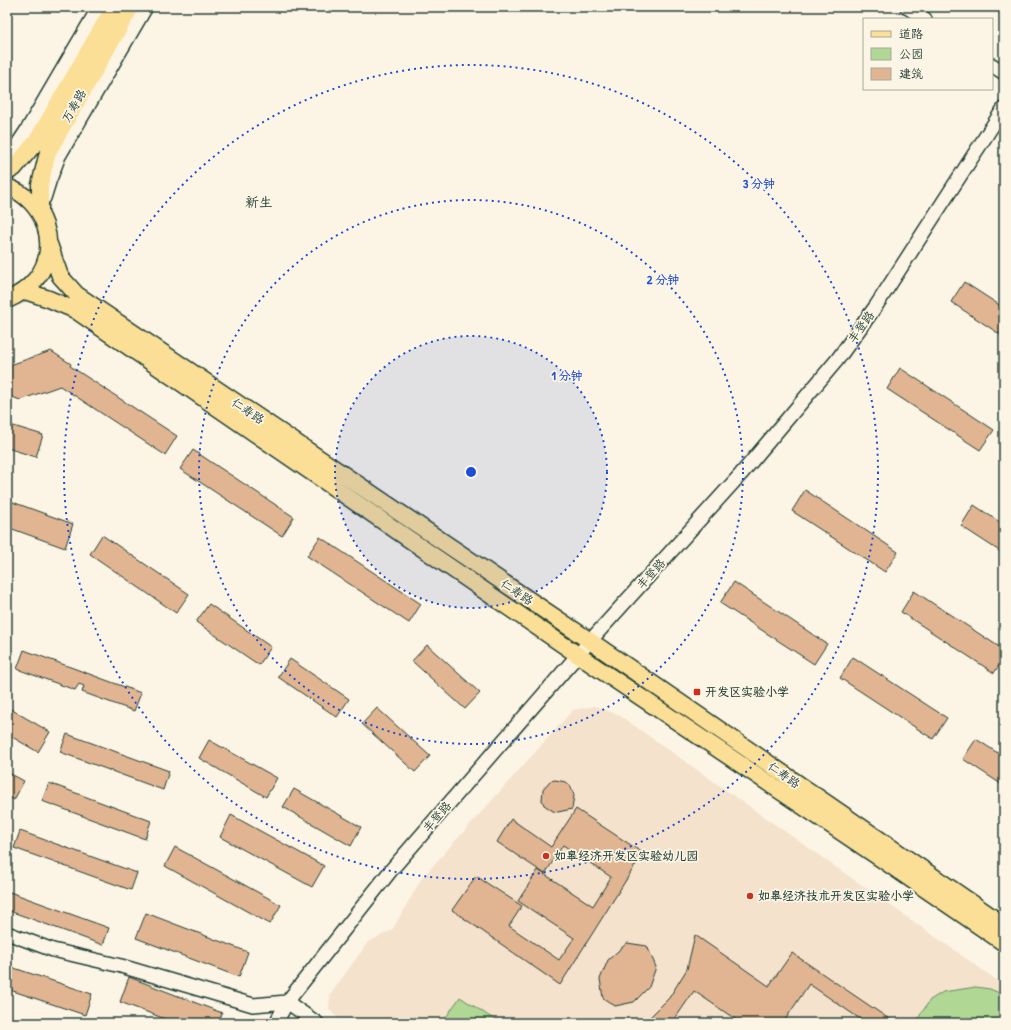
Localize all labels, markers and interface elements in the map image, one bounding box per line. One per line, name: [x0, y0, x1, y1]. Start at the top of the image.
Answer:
legend: [863, 18, 993, 90]
text: 道路: [899, 25, 923, 42]
text: 公园: [899, 45, 923, 62]
text: 建筑: [899, 65, 923, 82]
street label: 万寿路: [57, 86, 90, 126]
text: 3 分钟: [743, 175, 775, 192]
district label: 新生: [245, 192, 273, 211]
text: 2 分钟: [647, 271, 679, 288]
street label: 丰登路: [843, 307, 878, 346]
text: 1 分钟: [551, 367, 583, 384]
street label: 仁寿路: [229, 393, 268, 428]
centre of rings: [464, 465, 478, 479]
street label: 丰登路: [632, 555, 669, 593]
street label: 仁寿路: [498, 574, 537, 609]
place label: 开发区实验小学: [705, 683, 789, 700]
marker: 开发区实验小学: [692, 687, 702, 697]
street label: 仁寿路: [765, 757, 804, 792]
street label: 丰登路: [418, 798, 455, 836]
place label: 如皋经济开发区实验幼儿园: [554, 847, 698, 864]
marker: 如皋经济开发区实验幼儿园: [541, 851, 551, 861]
place label: 如皋经济技术开发区实验小学: [758, 887, 914, 904]
marker: 如皋经济技术开发区实验小学: [745, 891, 755, 901]

